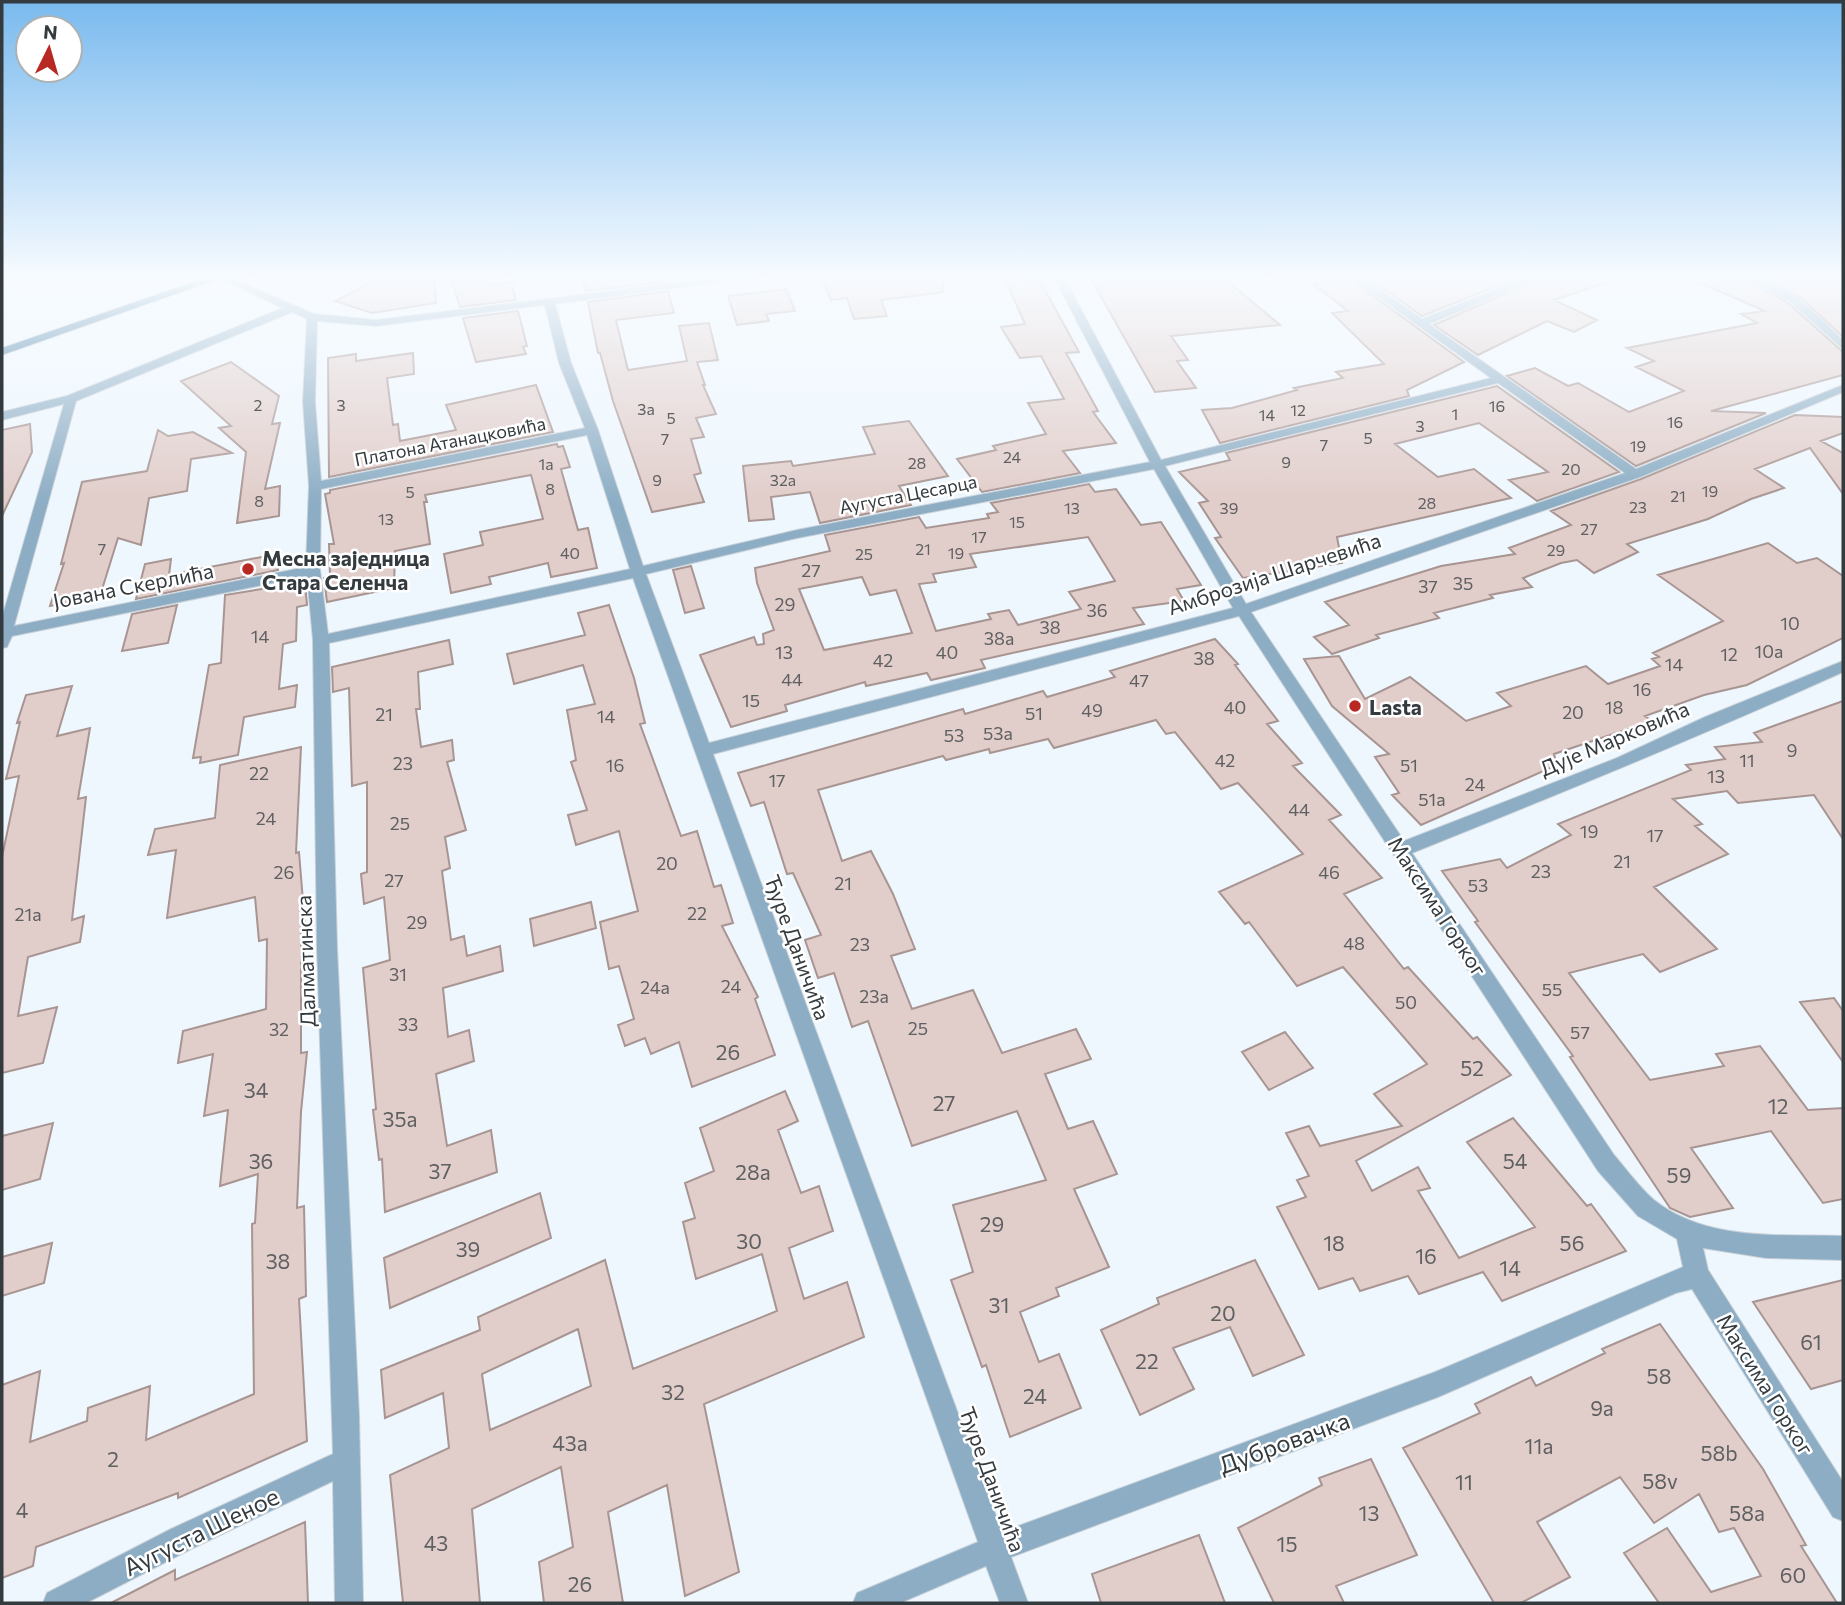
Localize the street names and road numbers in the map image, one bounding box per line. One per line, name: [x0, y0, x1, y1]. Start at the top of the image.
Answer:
street label: Платона Атанацковића: [353, 412, 547, 470]
street label: Аугуста Цесарца: [837, 470, 979, 518]
street label: Амброзија Шарчевића: [1164, 527, 1384, 619]
street label: Јована Скерлића: [51, 557, 215, 613]
street label: Дује Марковића: [1535, 695, 1693, 781]
street label: Максима Горког: [1384, 832, 1492, 980]
street label: Ђуре Даничића: [760, 871, 836, 1023]
street label: Далматинска: [290, 895, 320, 1027]
street label: Максима Горког: [1713, 1309, 1819, 1459]
street label: Ђуре Даничића: [955, 1403, 1031, 1555]
street label: Дубровачка: [1215, 1405, 1353, 1479]
street label: Аугуста Шеное: [119, 1481, 283, 1581]

